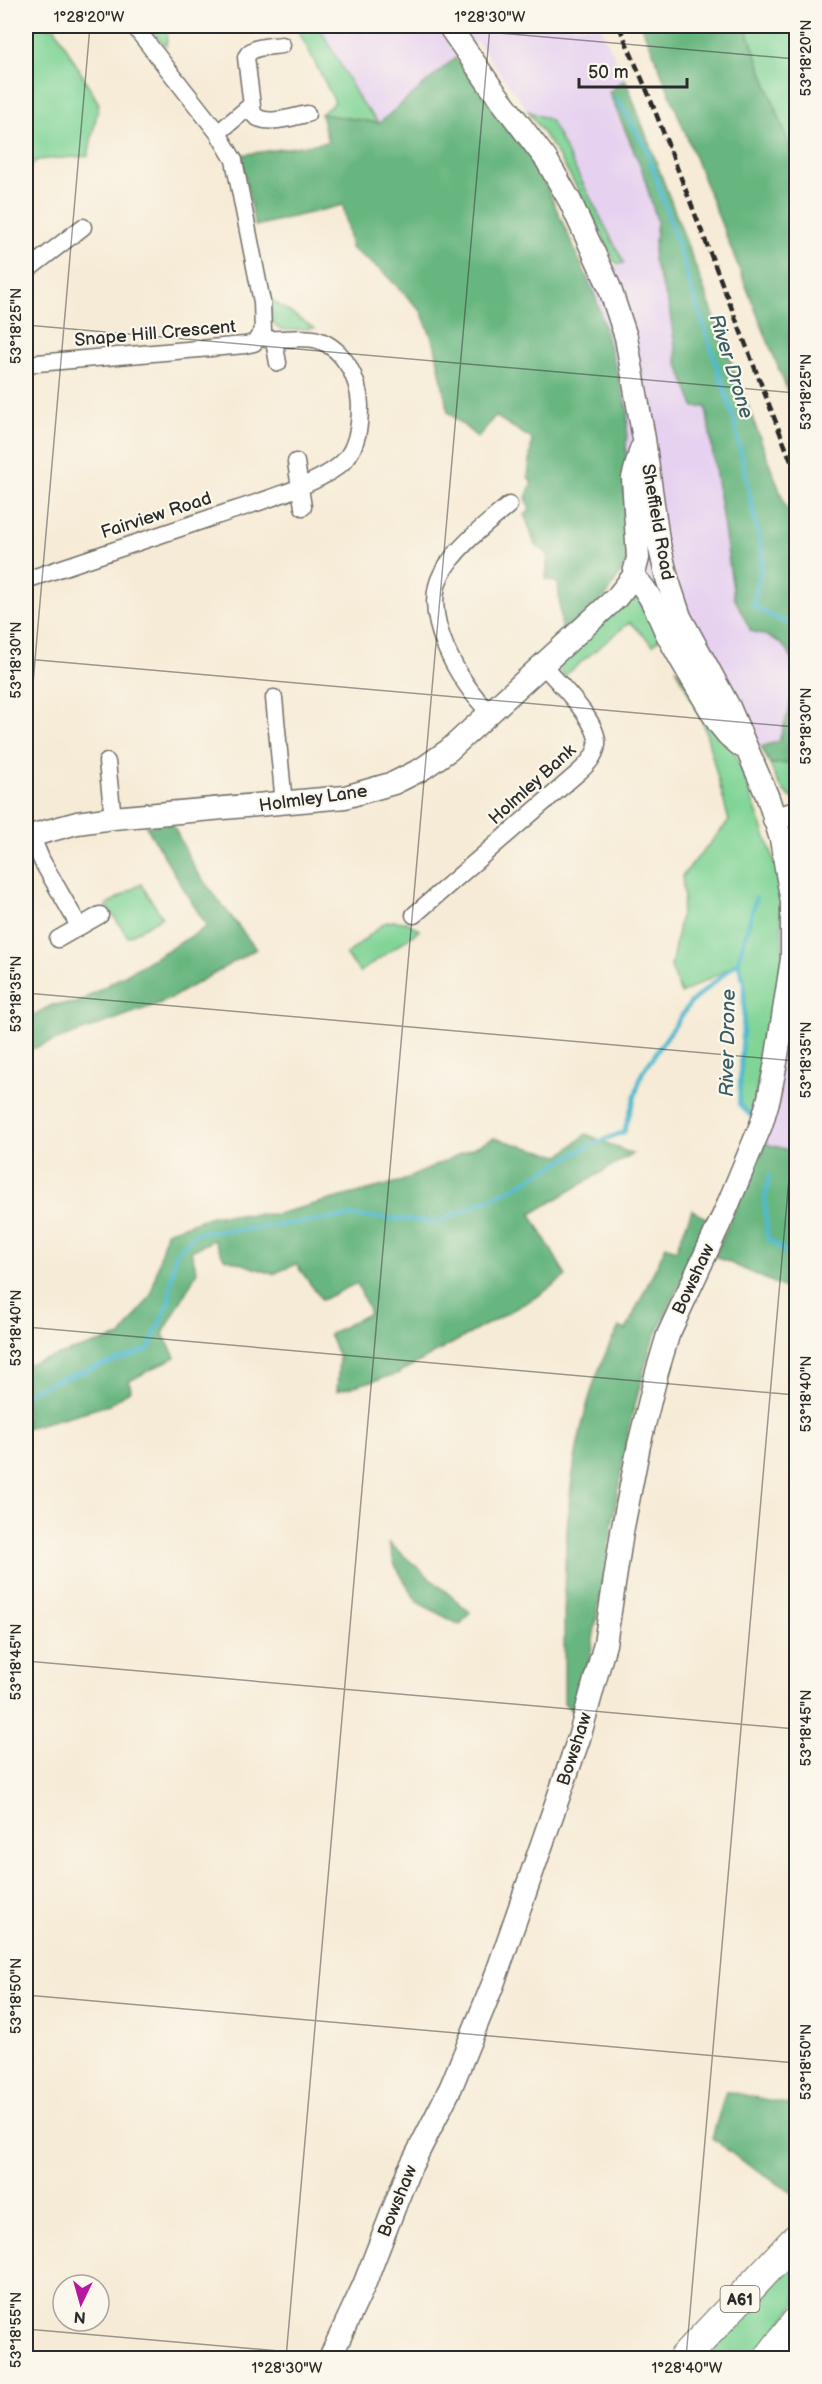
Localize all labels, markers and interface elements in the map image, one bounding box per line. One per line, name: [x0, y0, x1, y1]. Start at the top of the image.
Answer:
text: 1°28'20"W: [54, 8, 125, 27]
text: 1°28'30"W: [455, 8, 526, 27]
text: 53°18'20"N: [797, 20, 816, 96]
scale bar: [579, 51, 687, 89]
text: 50 m: [588, 62, 629, 83]
text: 53°18'25"N: [7, 288, 26, 364]
water label: River Drone: [704, 311, 758, 422]
street label: Snape Hill Crescent: [73, 316, 237, 351]
text: 53°18'25"N: [797, 354, 816, 430]
street label: Sheffield Road: [637, 462, 678, 582]
street label: Fairview Road: [98, 488, 214, 543]
text: 53°18'30"N: [7, 621, 26, 699]
text: 53°18'30"N: [797, 687, 816, 765]
street label: Holmley Bank: [484, 740, 580, 829]
street label: Holmley Lane: [257, 780, 369, 817]
text: 53°18'35"N: [7, 955, 26, 1033]
water label: River Drone: [715, 989, 741, 1097]
text: 53°18'35"N: [797, 1021, 816, 1099]
street label: Bowshaw: [668, 1240, 719, 1318]
text: 53°18'40"N: [7, 1289, 26, 1367]
text: 53°18'40"N: [797, 1355, 816, 1433]
text: 53°18'45"N: [7, 1624, 26, 1700]
text: 53°18'45"N: [797, 1690, 816, 1766]
street label: Bowshaw: [553, 1710, 596, 1788]
text: 53°18'50"N: [7, 1958, 26, 2034]
text: 53°18'50"N: [797, 2024, 816, 2100]
street label: Bowshaw: [374, 2162, 421, 2240]
north arrow: [51, 2273, 111, 2333]
road number: A61: [720, 2286, 760, 2312]
text: 53°18'55"N: [7, 2292, 26, 2368]
text: N: [73, 2306, 87, 2326]
text: 1°28'30"W: [252, 2359, 323, 2378]
text: 1°28'40"W: [652, 2359, 723, 2378]

